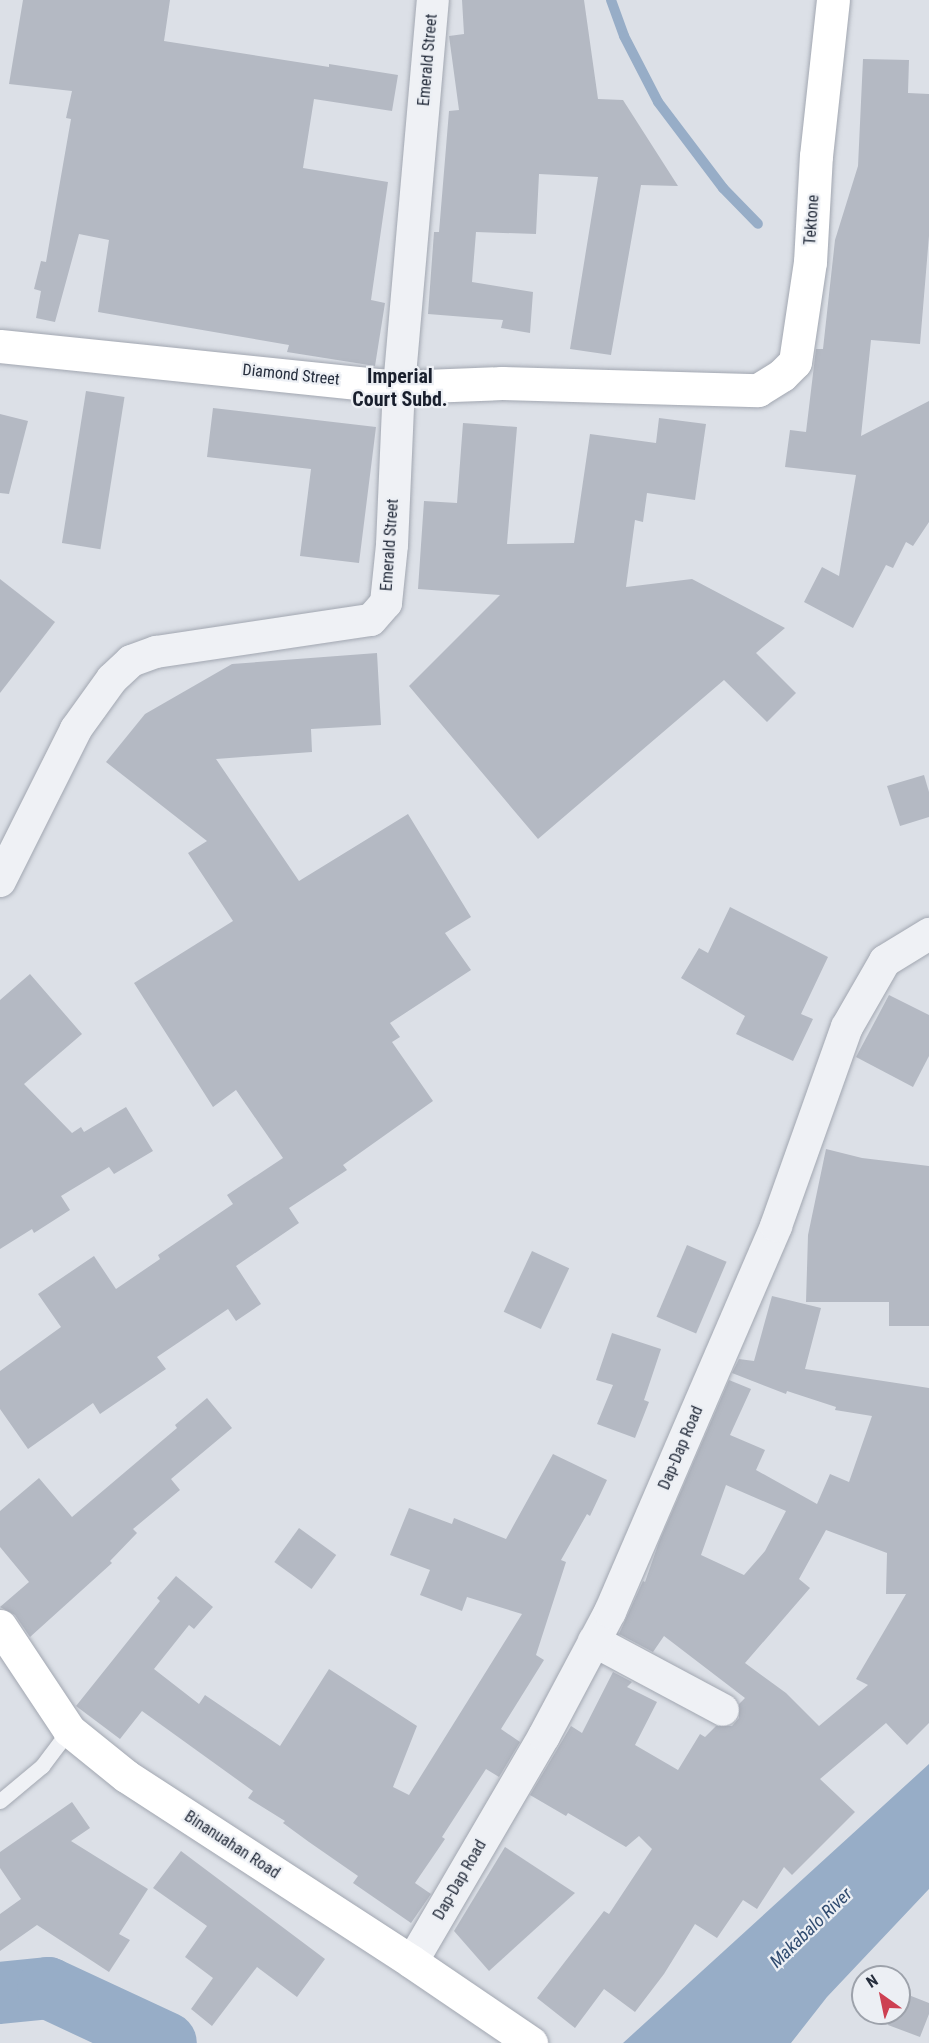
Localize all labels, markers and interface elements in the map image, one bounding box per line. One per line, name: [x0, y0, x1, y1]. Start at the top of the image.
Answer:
street label: Emerald Street: [414, 13, 442, 107]
street label: Tektone: [801, 194, 823, 246]
street label: Diamond Street: [242, 360, 340, 390]
district label: Imperial Court Subd.: [352, 364, 448, 411]
street label: Emerald Street: [377, 498, 403, 592]
street label: Dap-Dap Road: [655, 1403, 707, 1493]
street label: Binanuahan Road: [181, 1807, 283, 1883]
street label: Dap-Dap Road: [429, 1837, 491, 1923]
water label: Makabalo River: [765, 1883, 857, 1973]
north arrow: [851, 1965, 911, 2025]
text: N: [863, 1971, 881, 1992]

